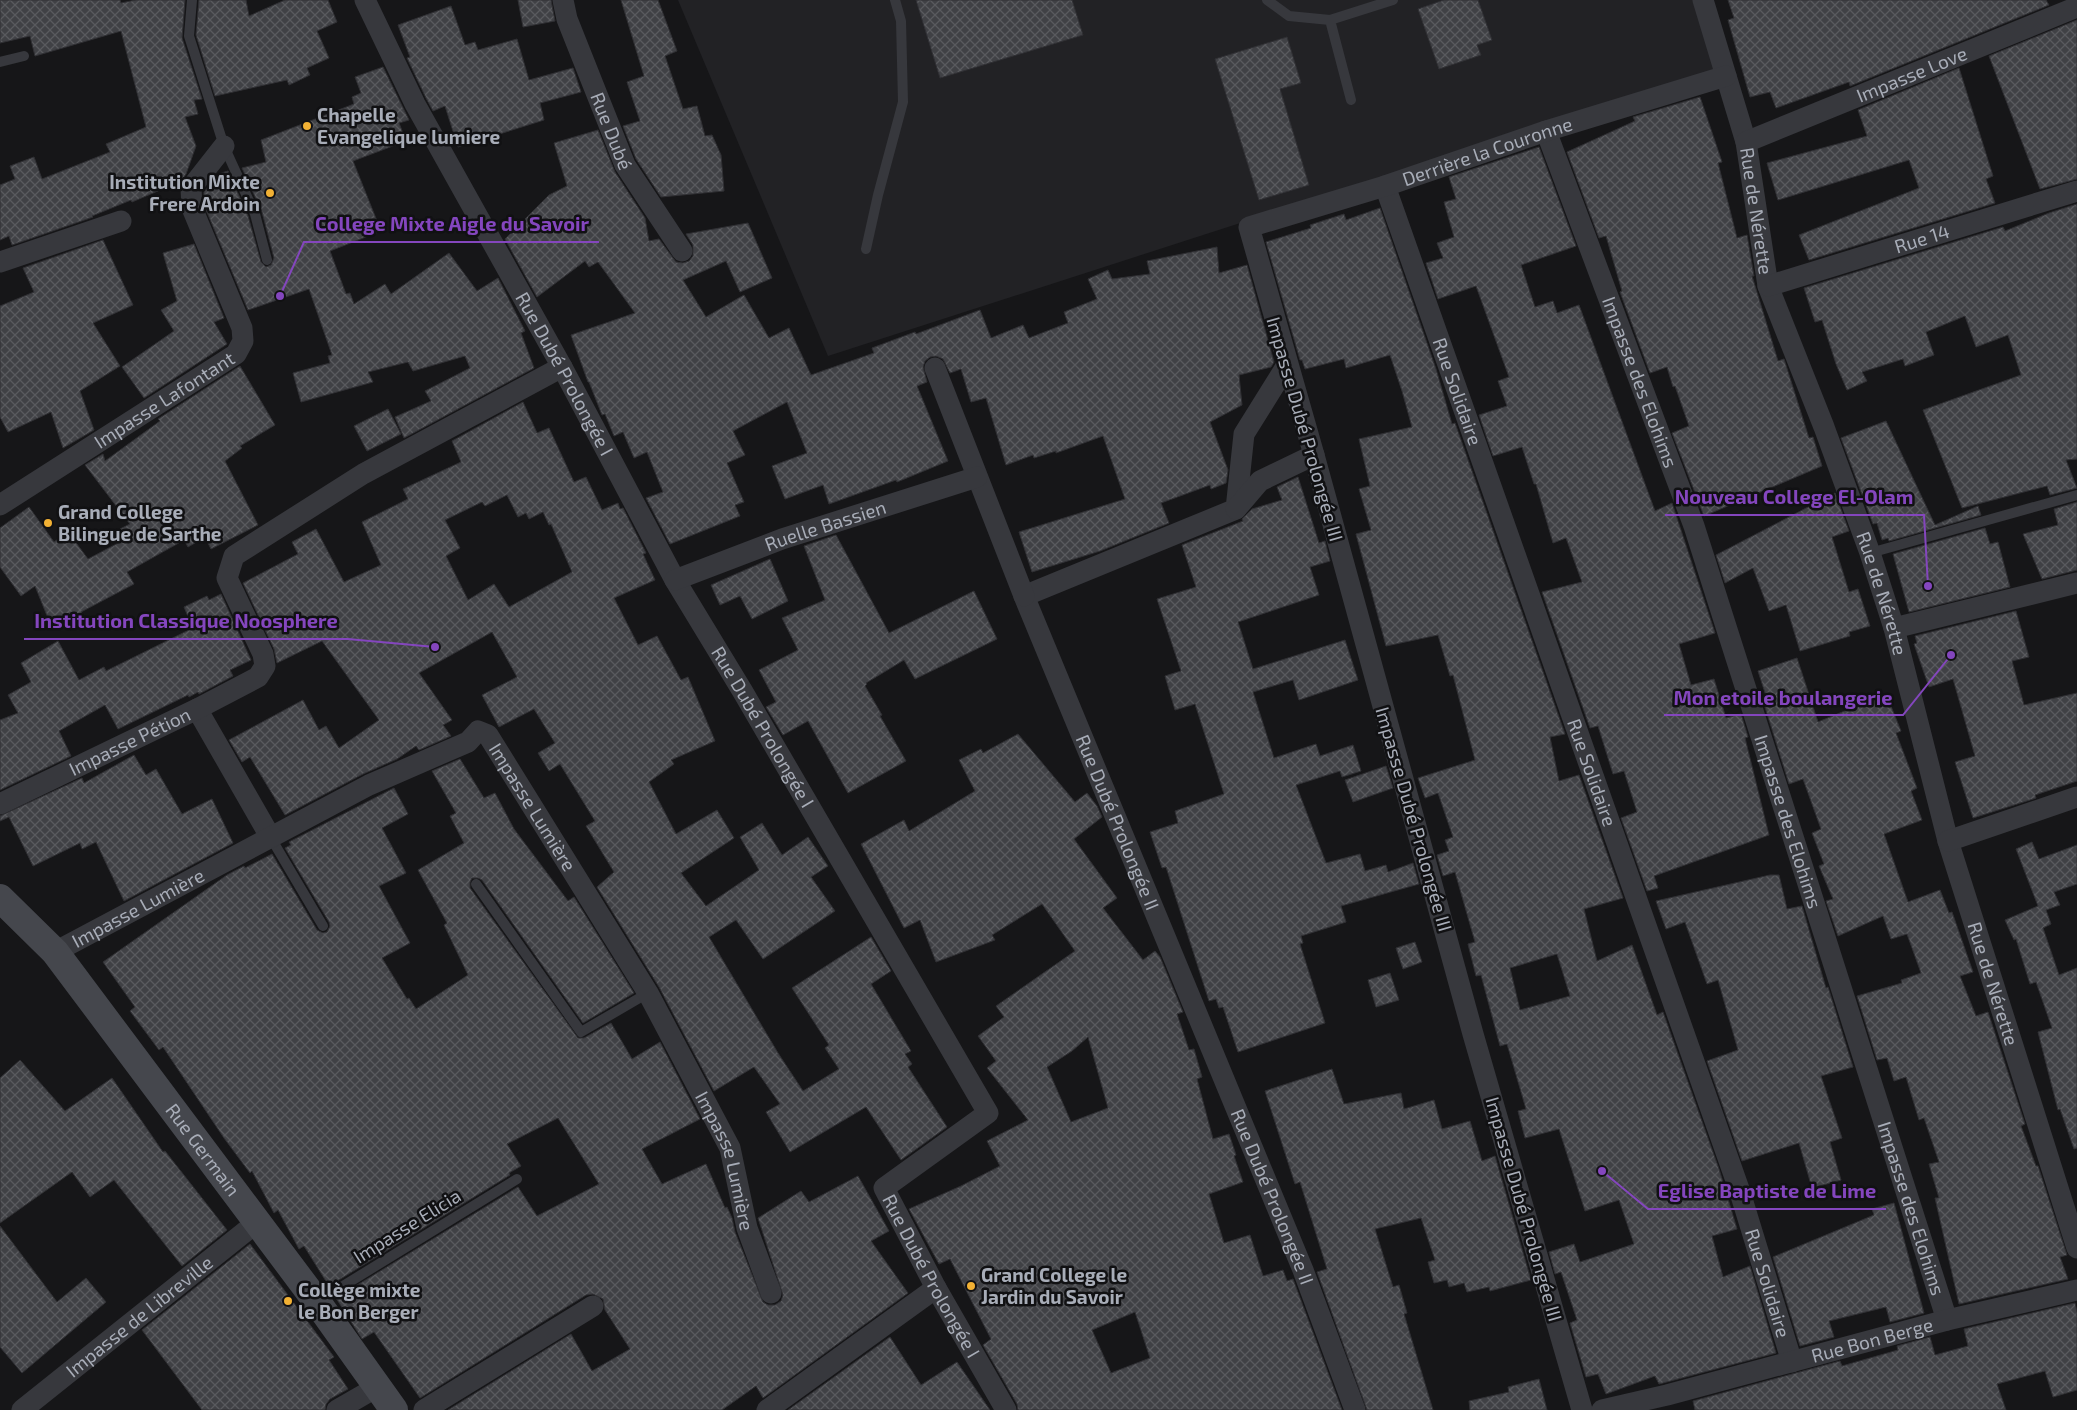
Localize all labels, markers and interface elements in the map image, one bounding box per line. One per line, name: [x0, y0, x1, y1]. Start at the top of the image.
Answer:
street label: Impasse Love: [1853, 41, 1970, 107]
street label: Rue Dubé: [586, 89, 638, 173]
place label: Chapelle Evangelique lumiere: [317, 103, 500, 148]
street label: Derrière la Couronne: [1399, 112, 1575, 190]
marker: Chapelle Evangelique lumiere: [301, 120, 313, 132]
street label: Rue de Nérette: [1736, 146, 1778, 276]
place label: Institution Mixte Frere Ardoin: [109, 170, 260, 215]
marker: Institution Mixte Frere Ardoin: [264, 187, 276, 199]
callout: College Mixte Aigle du Savoir: [304, 207, 599, 242]
text: College Mixte Aigle du Savoir: [315, 211, 589, 235]
street label: Rue 14: [1891, 219, 1952, 257]
street label: Rue Dubé Prolongée I: [511, 288, 619, 459]
street label: Impasse des Elohims: [1598, 293, 1683, 471]
street label: Impasse Dubé Prolongée III: [1262, 314, 1349, 544]
street label: Rue Solidaire: [1428, 335, 1488, 448]
street label: Impasse Lafontant: [90, 346, 238, 453]
callout: Nouveau College El-Olam: [1665, 480, 1924, 515]
text: Nouveau College El-Olam: [1675, 484, 1913, 508]
street label: Ruelle Bassien: [761, 495, 889, 556]
place label: Grand College Bilingue de Sarthe: [58, 500, 222, 545]
marker: Grand College Bilingue de Sarthe: [42, 517, 54, 529]
street label: Rue de Nérette: [1852, 528, 1912, 657]
callout: Institution Classique Noosphere: [24, 604, 348, 639]
text: Institution Classique Noosphere: [34, 608, 338, 632]
street label: Rue Dubé Prolongée I: [707, 642, 820, 811]
callout: Mon etoile boulangerie: [1664, 680, 1903, 715]
text: Mon etoile boulangerie: [1673, 685, 1893, 709]
street label: Impasse Pétion: [65, 702, 194, 780]
street label: Impasse Dubé Prolongée III: [1371, 704, 1458, 934]
street label: Rue Solidaire: [1563, 715, 1622, 829]
street label: Rue Dubé Prolongée II: [1072, 731, 1165, 913]
street label: Impasse des Elohims: [1750, 732, 1827, 911]
street label: Impasse Lumière: [485, 738, 582, 875]
street label: Impasse Lumière: [68, 863, 208, 952]
street label: Rue de Nérette: [1963, 919, 2024, 1048]
street label: Impasse Lumière: [691, 1087, 759, 1233]
street label: Impasse Dubé Prolongée III: [1481, 1094, 1568, 1324]
street label: Rue Germain: [161, 1099, 245, 1200]
street label: Rue Dubé Prolongée II: [1227, 1105, 1319, 1287]
street label: Impasse des Elohims: [1873, 1118, 1950, 1298]
callout: Eglise Baptiste de Lime: [1648, 1174, 1886, 1209]
text: Eglise Baptiste de Lime: [1658, 1178, 1876, 1202]
street label: Impasse Elicia: [349, 1183, 465, 1268]
street label: Rue Dubé Prolongée I: [878, 1190, 986, 1362]
street label: Rue Solidaire: [1741, 1226, 1796, 1340]
street label: Impasse de Libreville: [61, 1250, 217, 1382]
place label: Grand College le Jardin du Savoir: [981, 1263, 1128, 1308]
place label: Collège mixte le Bon Berger: [298, 1278, 421, 1323]
marker: Grand College le Jardin du Savoir: [965, 1280, 977, 1292]
marker: Collège mixte le Bon Berger: [282, 1295, 294, 1307]
street label: Rue Bon Berge: [1808, 1312, 1935, 1367]

